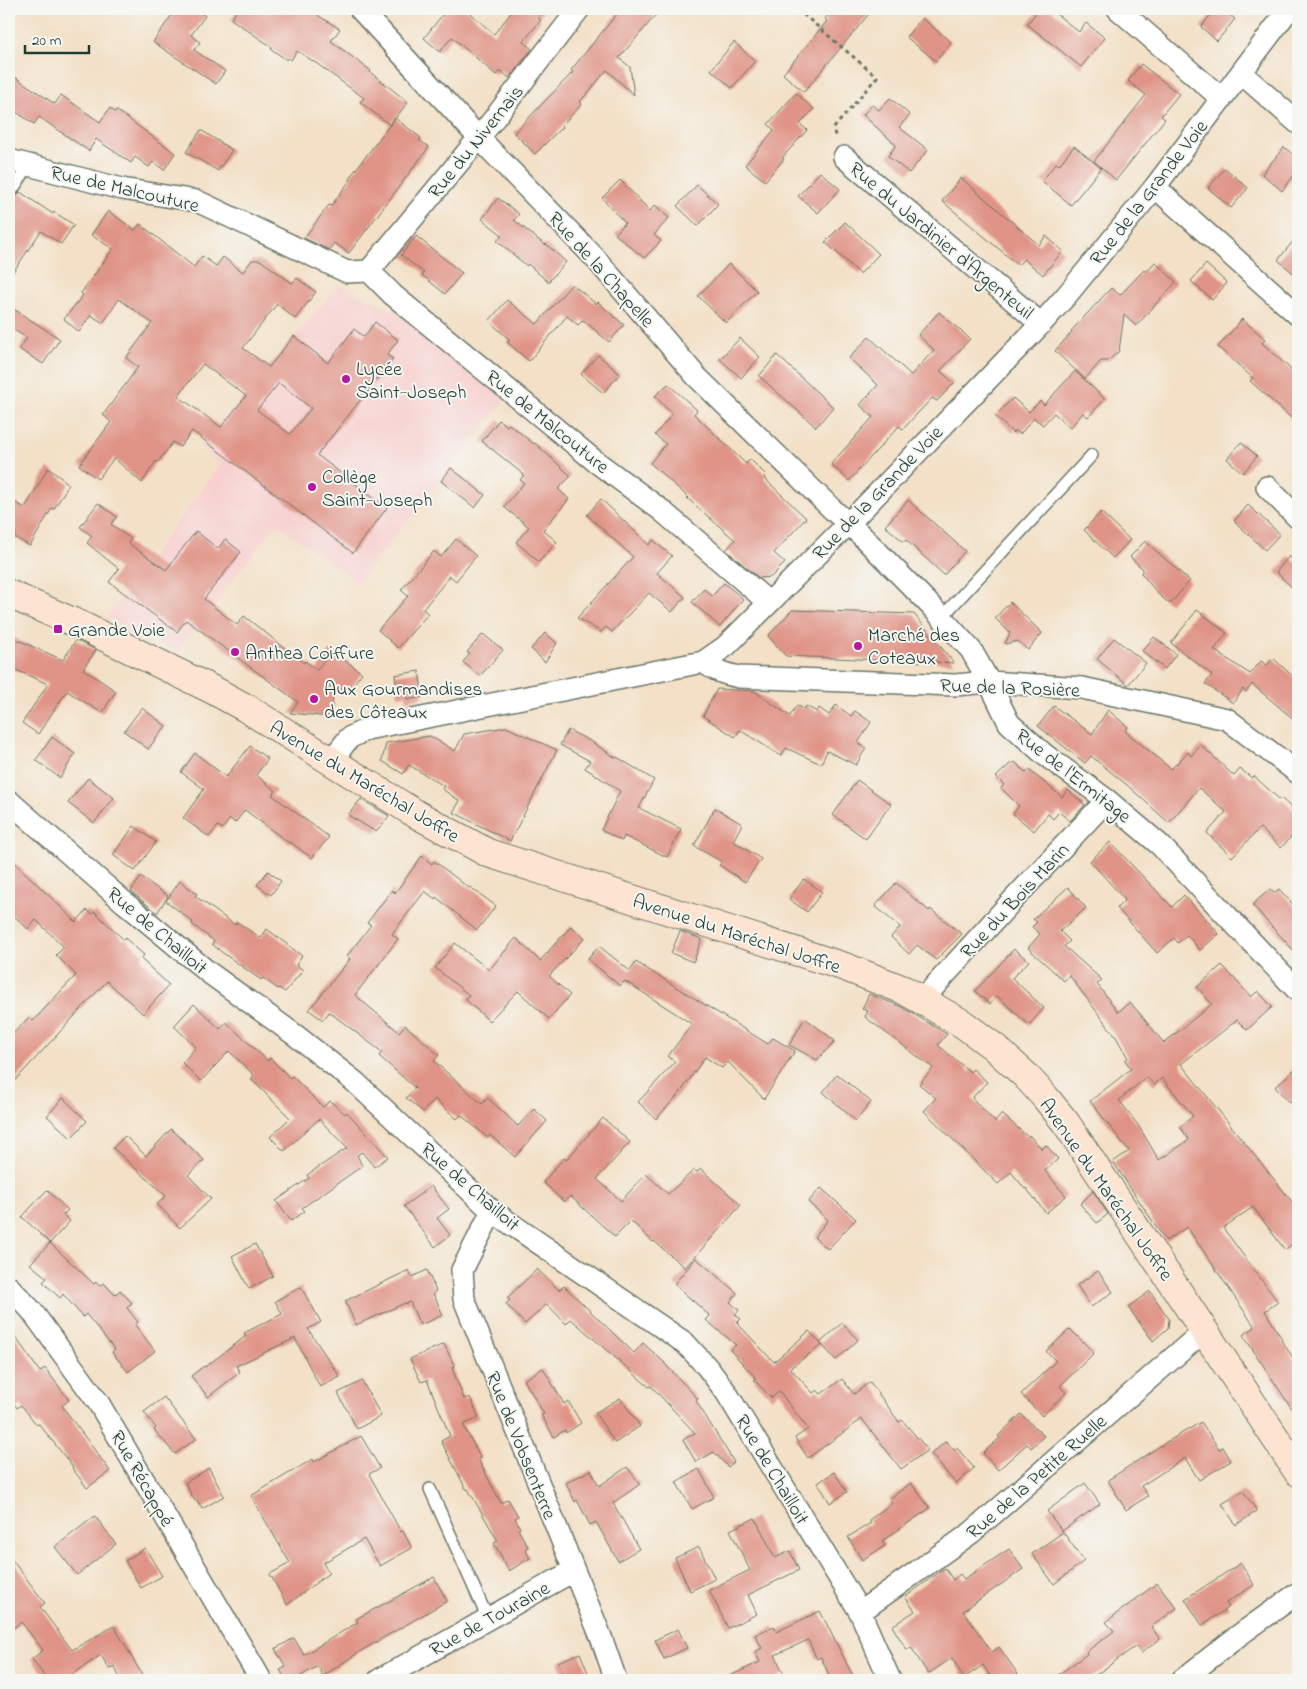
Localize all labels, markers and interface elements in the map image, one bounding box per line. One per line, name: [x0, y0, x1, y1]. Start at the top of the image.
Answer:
scale bar: [25, 22, 89, 54]
text: 20 m: [32, 30, 62, 52]
street label: Rue du Nivernais: [422, 79, 532, 206]
street label: Rue de la Grande Voie: [1084, 115, 1216, 272]
street label: Rue du Jardinier d'Argenteuil: [841, 156, 1039, 329]
street label: Rue de Malcouture: [47, 159, 202, 222]
street label: Rue de la Chapelle: [540, 206, 660, 335]
place label: Lycée Saint-Joseph: [356, 356, 466, 408]
street label: Rue de Malcouture: [478, 364, 615, 482]
marker: Lycée Saint-Joseph: [340, 373, 352, 385]
street label: Rue de la Grande Voie: [807, 420, 951, 568]
place label: Collège Saint-Joseph: [322, 464, 432, 516]
marker: Collège Saint-Joseph: [306, 481, 318, 493]
place label: Grande Voie: [68, 617, 165, 646]
place label: Marché des Coteaux: [868, 622, 960, 674]
marker: Grande Voie: [52, 623, 64, 635]
place label: Anthea Coiffure: [245, 640, 374, 669]
marker: Marché des Coteaux: [852, 640, 864, 652]
marker: Anthea Coiffure: [229, 646, 241, 658]
street label: Rue de la Rosière: [939, 673, 1080, 706]
place label: Aux Gourmandises des Côteaux: [324, 676, 483, 728]
marker: Aux Gourmandises des Côteaux: [308, 693, 320, 705]
street label: Avenue du Maréchal Joffre: [263, 715, 464, 852]
street label: Rue de l'Ermitage: [1008, 722, 1137, 832]
street label: Rue du Bois Marin: [954, 837, 1077, 966]
street label: Rue de Chailloit: [100, 881, 213, 983]
street label: Avenue du Maréchal Joffre: [628, 888, 844, 983]
street label: Avenue du Maréchal Joffre: [1031, 1093, 1179, 1288]
street label: Rue de Chailloit: [413, 1136, 526, 1240]
street label: Rue de Vobsenterre: [477, 1368, 563, 1524]
street label: Rue de la Petite Ruelle: [961, 1408, 1114, 1547]
street label: Rue de Chailloit: [727, 1410, 815, 1531]
street label: Rue Récappé: [102, 1426, 180, 1533]
street label: Rue de Touraine: [425, 1575, 556, 1665]

